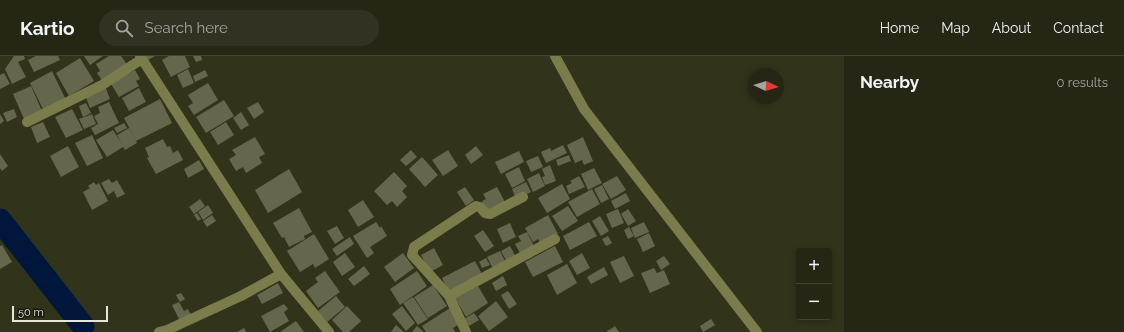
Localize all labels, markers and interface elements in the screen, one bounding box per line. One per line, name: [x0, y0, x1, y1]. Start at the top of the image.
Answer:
search box: [99, 10, 379, 46]
text: Kartio: [20, 17, 75, 39]
icon: search: [113, 17, 135, 39]
text: Search here: [145, 19, 228, 37]
text: Home: [880, 20, 919, 36]
text: Map: [941, 20, 970, 36]
text: About: [992, 20, 1031, 36]
text: Contact: [1053, 20, 1104, 36]
north arrow: [748, 68, 784, 104]
text: Nearby: [860, 72, 919, 92]
text: 0 results: [1057, 75, 1108, 90]
map controls: [796, 248, 832, 320]
button: +: [796, 248, 832, 284]
button: −: [796, 284, 832, 320]
scale bar: [12, 304, 108, 323]
text: 50 m: [18, 306, 44, 319]

